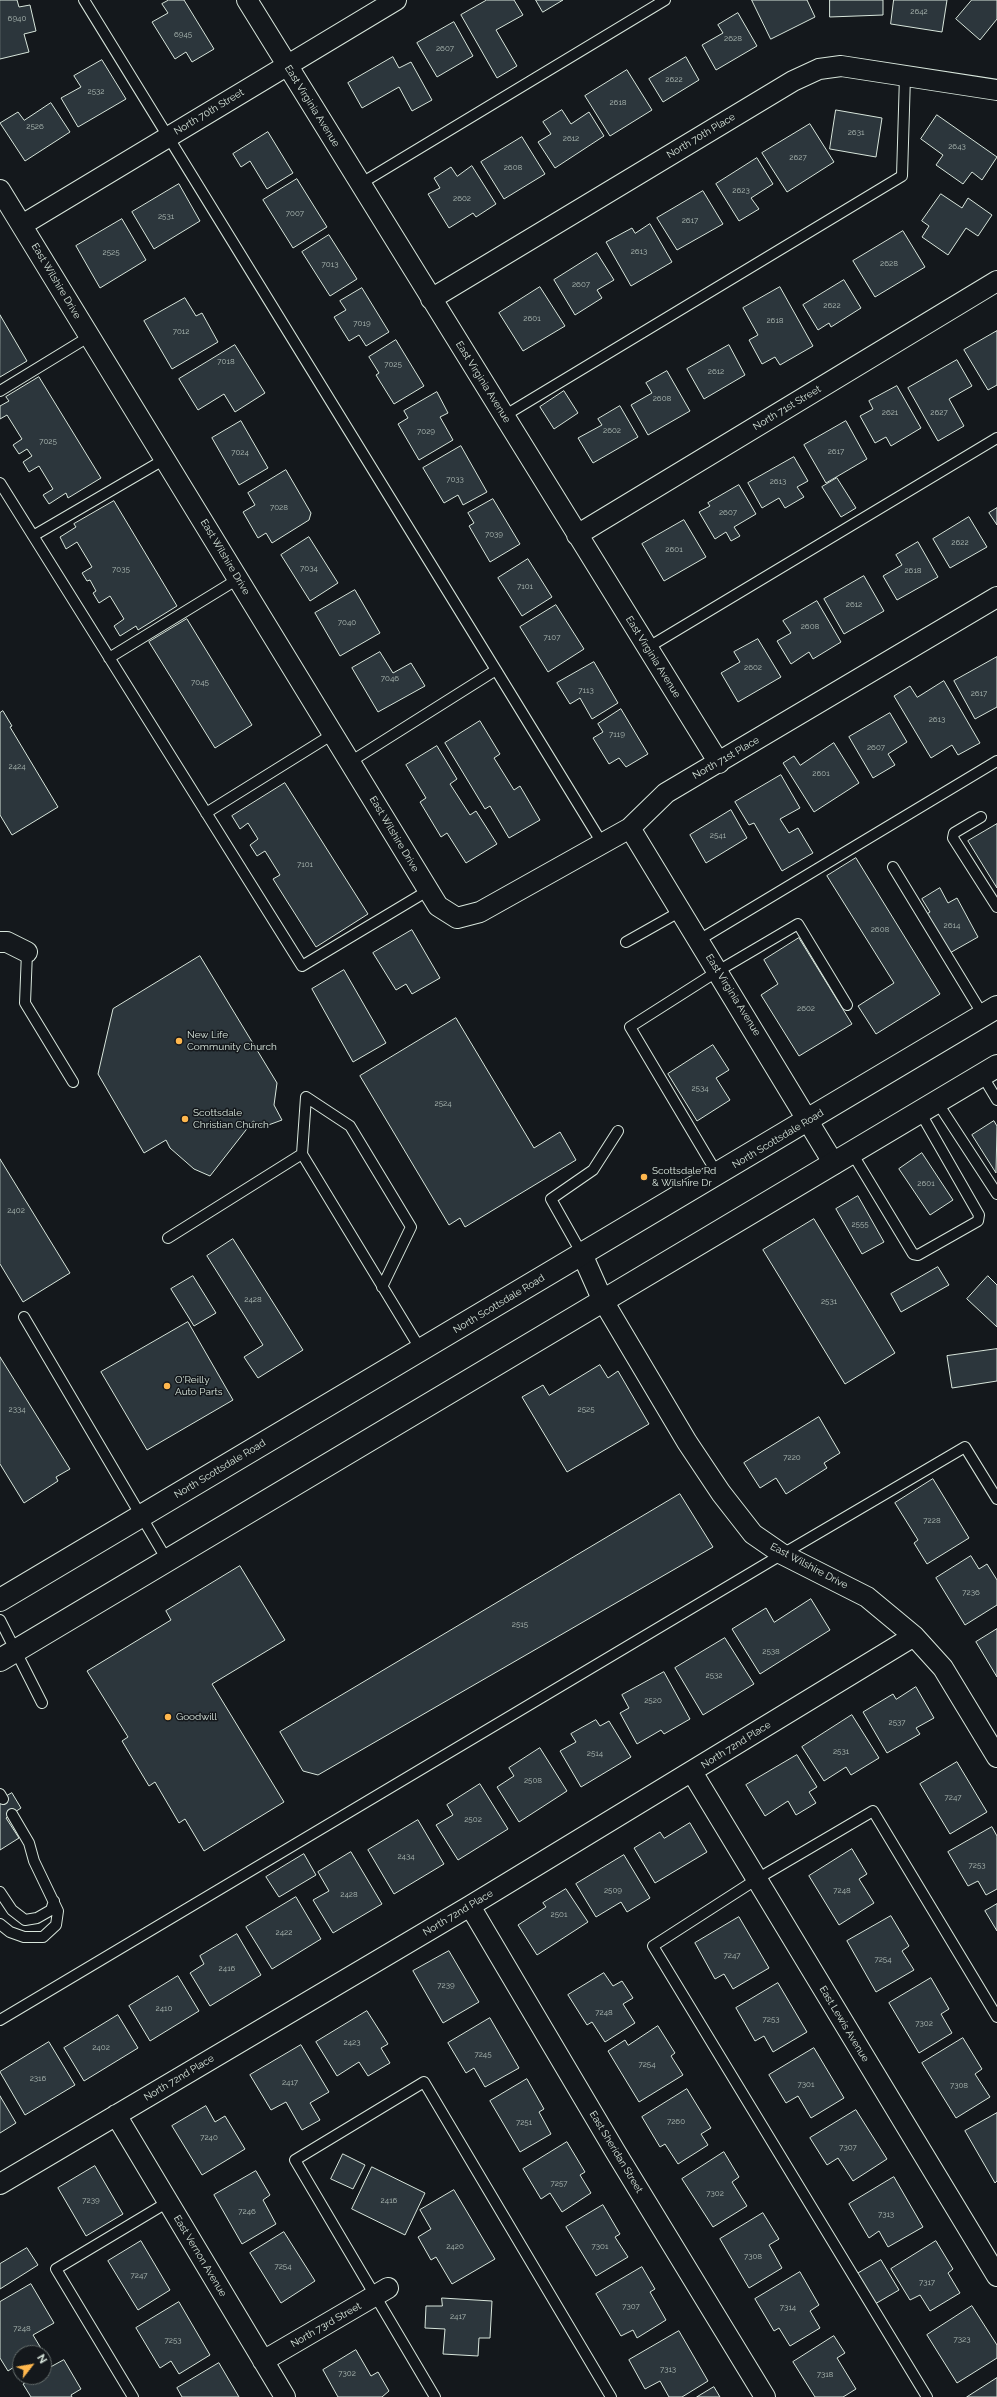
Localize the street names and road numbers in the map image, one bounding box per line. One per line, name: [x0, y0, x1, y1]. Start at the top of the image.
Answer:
street label: East Virginia Avenue: [282, 63, 342, 149]
street label: North 70th Street: [172, 86, 246, 138]
street label: North 70th Place: [665, 111, 737, 161]
street label: East Wilshire Drive: [29, 241, 83, 321]
street label: East Virginia Avenue: [453, 339, 513, 425]
street label: North 71st Street: [751, 383, 823, 433]
street label: East Wilshire Drive: [198, 517, 252, 597]
street label: East Virginia Avenue: [623, 614, 683, 700]
street label: North 71st Place: [691, 734, 761, 782]
street label: East Wilshire Drive: [367, 794, 421, 874]
street label: East Virginia Avenue: [703, 952, 763, 1038]
street label: North Scottsdale Road: [730, 1107, 826, 1171]
street label: North Scottsdale Road: [451, 1272, 547, 1336]
street label: North Scottsdale Road: [172, 1437, 268, 1501]
street label: East Wilshire Drive: [768, 1540, 850, 1592]
street label: North 72nd Place: [699, 1719, 773, 1771]
street label: North 72nd Place: [421, 1887, 495, 1939]
street label: East Lewis Avenue: [817, 1984, 871, 2064]
street label: North 72nd Place: [142, 2052, 216, 2104]
street label: East Sheridan Street: [587, 2109, 645, 2195]
street label: East Vernon Avenue: [171, 2213, 229, 2299]
street label: North 73rd Street: [289, 2300, 363, 2350]

